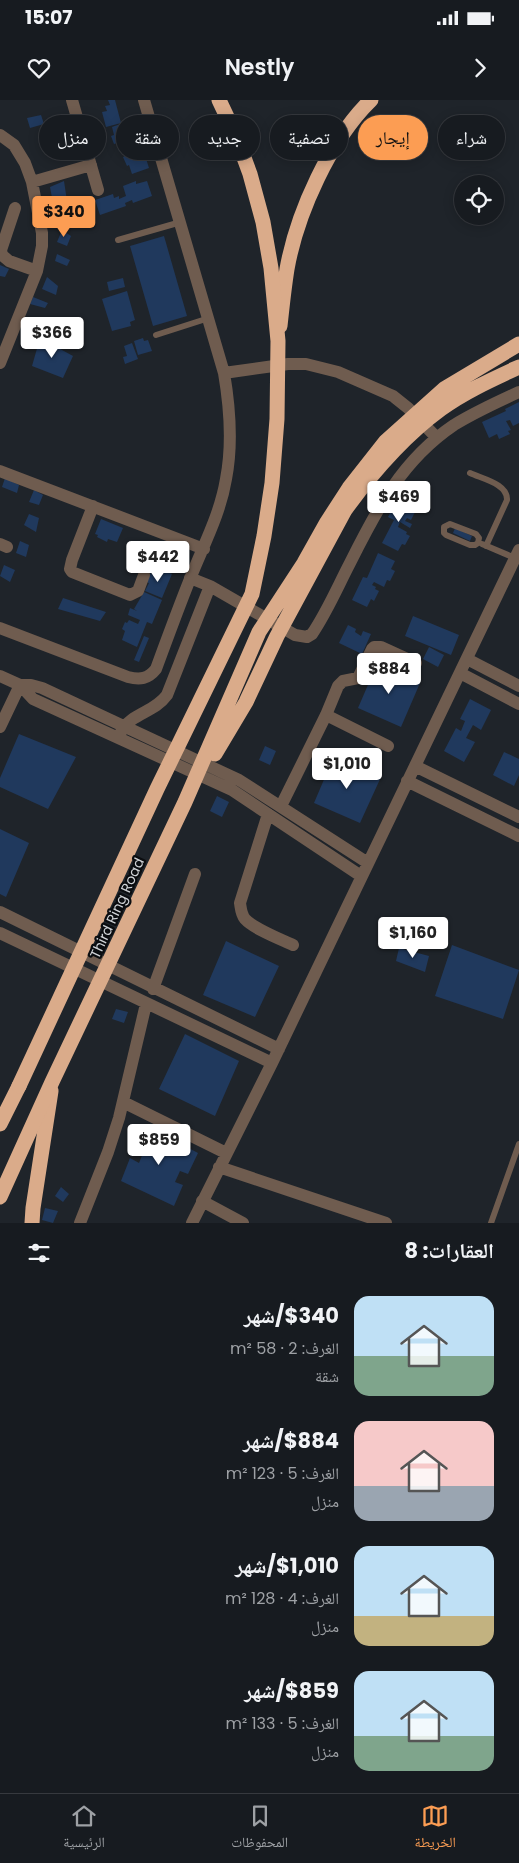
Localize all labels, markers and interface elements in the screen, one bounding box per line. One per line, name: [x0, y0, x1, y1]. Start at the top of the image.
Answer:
text: 15:07: [25, 4, 72, 31]
text: Nestly: [225, 52, 294, 83]
icon: heart: [25, 54, 53, 82]
icon: forward: [466, 54, 494, 82]
chip: منزل: [39, 115, 106, 160]
chip: شقة: [116, 115, 179, 160]
chip: جديد: [189, 115, 260, 160]
chip: تصفية: [270, 115, 348, 160]
chip: إيجار: [358, 115, 428, 160]
chip: شراء: [438, 115, 505, 160]
map controls: [454, 175, 504, 225]
button: locate: [454, 175, 504, 225]
pin: $340: [34, 196, 94, 238]
text: $340: [43, 200, 85, 223]
pin: $366: [22, 316, 82, 359]
text: $366: [32, 321, 72, 344]
pin: $469: [369, 480, 429, 523]
text: $469: [378, 485, 420, 508]
pin: $442: [128, 540, 188, 583]
text: $442: [137, 545, 179, 568]
pin: $884: [359, 652, 419, 695]
text: $884: [368, 657, 410, 680]
pin: $1,010: [306, 748, 388, 790]
text: $1,010: [323, 752, 371, 775]
street label: Third Ring Road: [85, 854, 149, 962]
pin: $1,160: [372, 916, 454, 959]
text: $1,160: [389, 921, 437, 944]
pin: $859: [129, 1124, 189, 1166]
text: $859: [138, 1128, 180, 1151]
text: العقارات: 8: [405, 1236, 494, 1265]
icon: filters: [25, 1239, 53, 1267]
text: $340/شهر: [244, 1301, 339, 1330]
icon: home: [394, 1316, 454, 1376]
text: الغرف: 2 · 58 m²: [230, 1337, 339, 1360]
text: شقة: [315, 1365, 339, 1388]
text: $884/شهر: [243, 1426, 339, 1455]
icon: home: [394, 1441, 454, 1501]
text: الغرف: 5 · 123 m²: [226, 1462, 339, 1485]
text: منزل: [311, 1490, 339, 1513]
text: $1,010/شهر: [235, 1551, 339, 1580]
icon: home: [394, 1566, 454, 1626]
text: الغرف: 4 · 128 m²: [225, 1587, 339, 1610]
text: منزل: [311, 1615, 339, 1638]
text: $859/شهر: [244, 1676, 339, 1705]
icon: home: [394, 1691, 454, 1751]
text: الغرف: 5 · 133 m²: [225, 1712, 339, 1735]
text: منزل: [311, 1740, 339, 1763]
tab: الرئيسية: [63, 1802, 105, 1856]
tab: المحفوظات: [231, 1802, 288, 1856]
tab: الخريطة: [415, 1802, 456, 1856]

